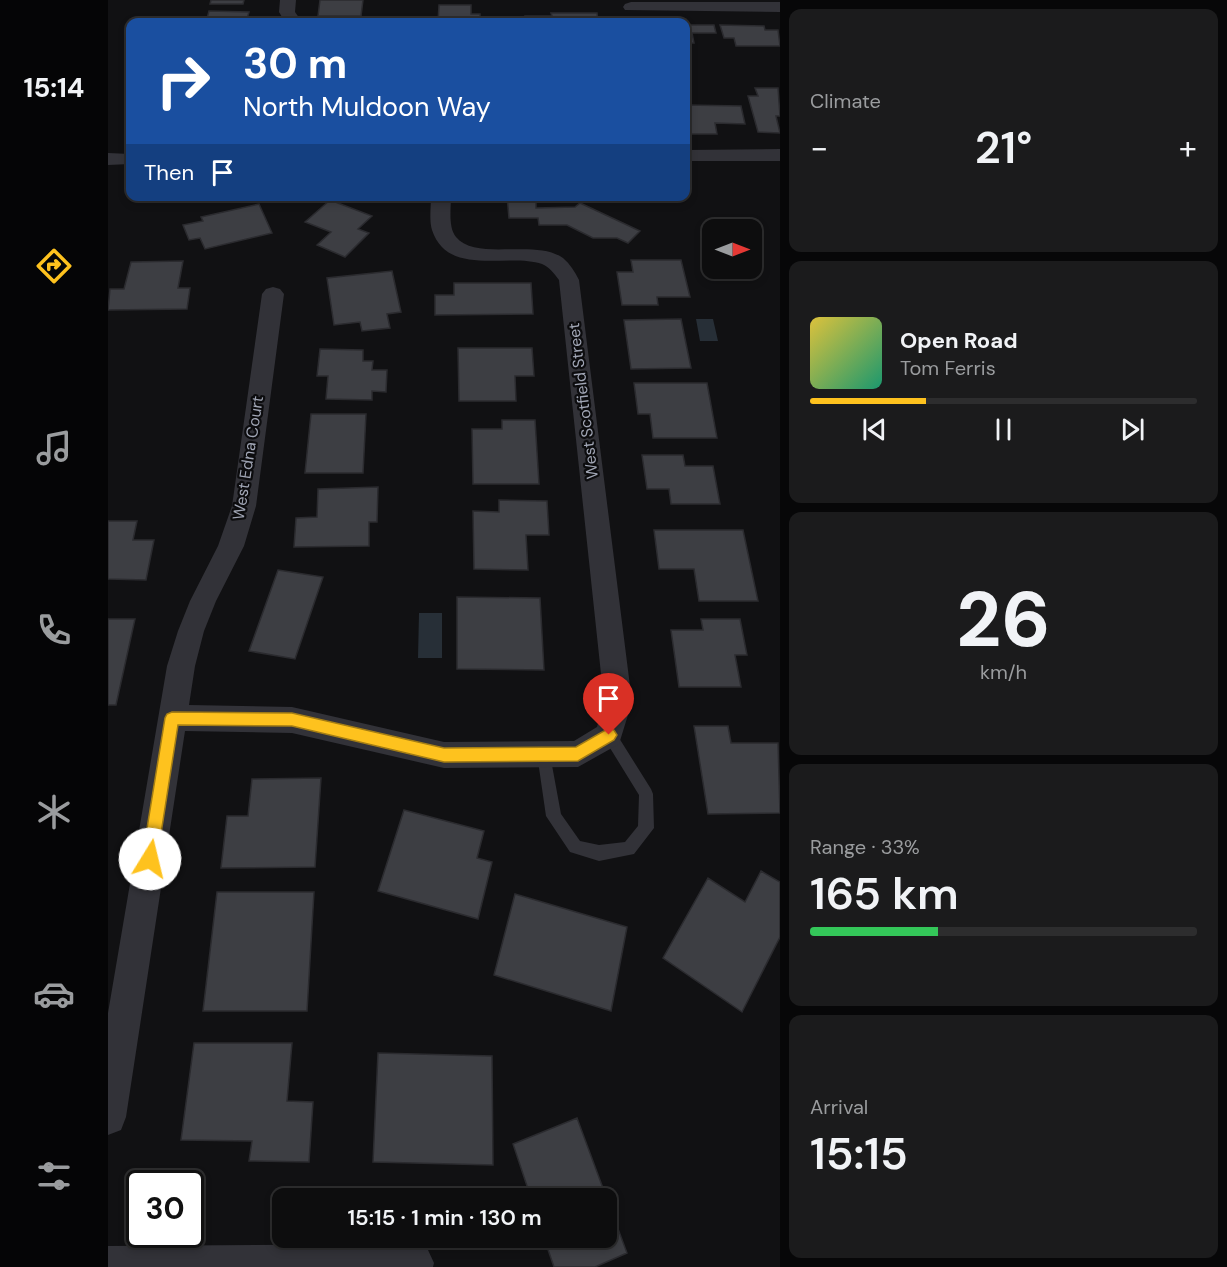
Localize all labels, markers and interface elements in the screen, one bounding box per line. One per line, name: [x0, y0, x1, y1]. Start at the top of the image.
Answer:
text: 30 m: [243, 36, 347, 91]
icon: right: [144, 42, 222, 120]
text: 15:14: [24, 70, 84, 105]
text: Climate: [810, 88, 881, 114]
text: North Muldoon Way: [243, 89, 491, 124]
text: 21°: [975, 118, 1032, 177]
text: −: [810, 126, 828, 169]
text: +: [1179, 126, 1197, 169]
icon: arrive: [206, 156, 239, 189]
text: Then: [144, 158, 194, 187]
north arrow: [702, 219, 762, 279]
map controls: [702, 219, 762, 279]
icon: directions: [33, 245, 75, 287]
street label: West Scotfield Street: [563, 322, 603, 480]
text: Open Road: [900, 326, 1018, 355]
text: Tom Ferris: [900, 355, 996, 381]
street label: West Edna Court: [228, 394, 268, 522]
icon: previous: [858, 413, 891, 446]
icon: pause: [987, 413, 1020, 446]
icon: next: [1116, 413, 1149, 446]
icon: music: [33, 427, 75, 469]
text: 26: [956, 569, 1051, 670]
icon: phone: [33, 609, 75, 651]
text: km/h: [980, 659, 1027, 685]
pin: [583, 673, 634, 735]
icon: arrive: [592, 682, 625, 715]
icon: climate: [33, 791, 75, 833]
position arrow: [118, 827, 182, 891]
text: Range · 33%: [810, 834, 920, 860]
text: 165 km: [810, 864, 959, 923]
icon: car: [33, 973, 75, 1015]
text: Arrival: [810, 1094, 868, 1120]
text: 15:15: [810, 1124, 908, 1183]
icon: filters: [33, 1155, 75, 1197]
speed limit sign: 30: [126, 1170, 204, 1248]
text: 15:15 · 1 min · 130 m: [347, 1203, 542, 1232]

